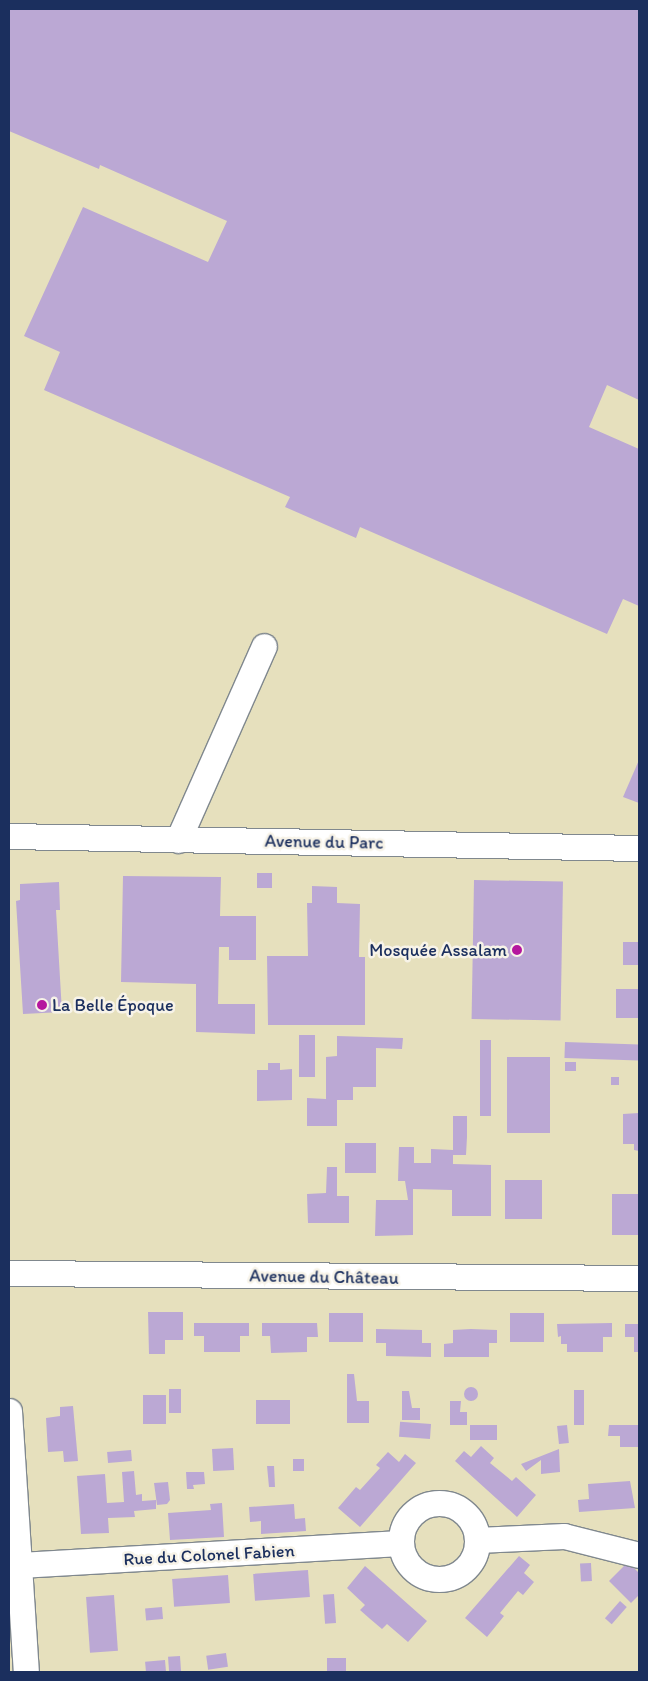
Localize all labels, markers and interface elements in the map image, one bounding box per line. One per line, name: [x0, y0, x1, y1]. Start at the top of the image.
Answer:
street label: Avenue du Parc: [264, 830, 384, 854]
place label: Mosquée Assalam: [369, 939, 507, 961]
marker: Mosquée Assalam: [511, 944, 523, 956]
place label: La Belle Époque: [52, 994, 174, 1016]
marker: La Belle Époque: [36, 999, 48, 1011]
street label: Avenue du Château: [249, 1265, 399, 1289]
street label: Rue du Colonel Fabien: [124, 1540, 294, 1570]

